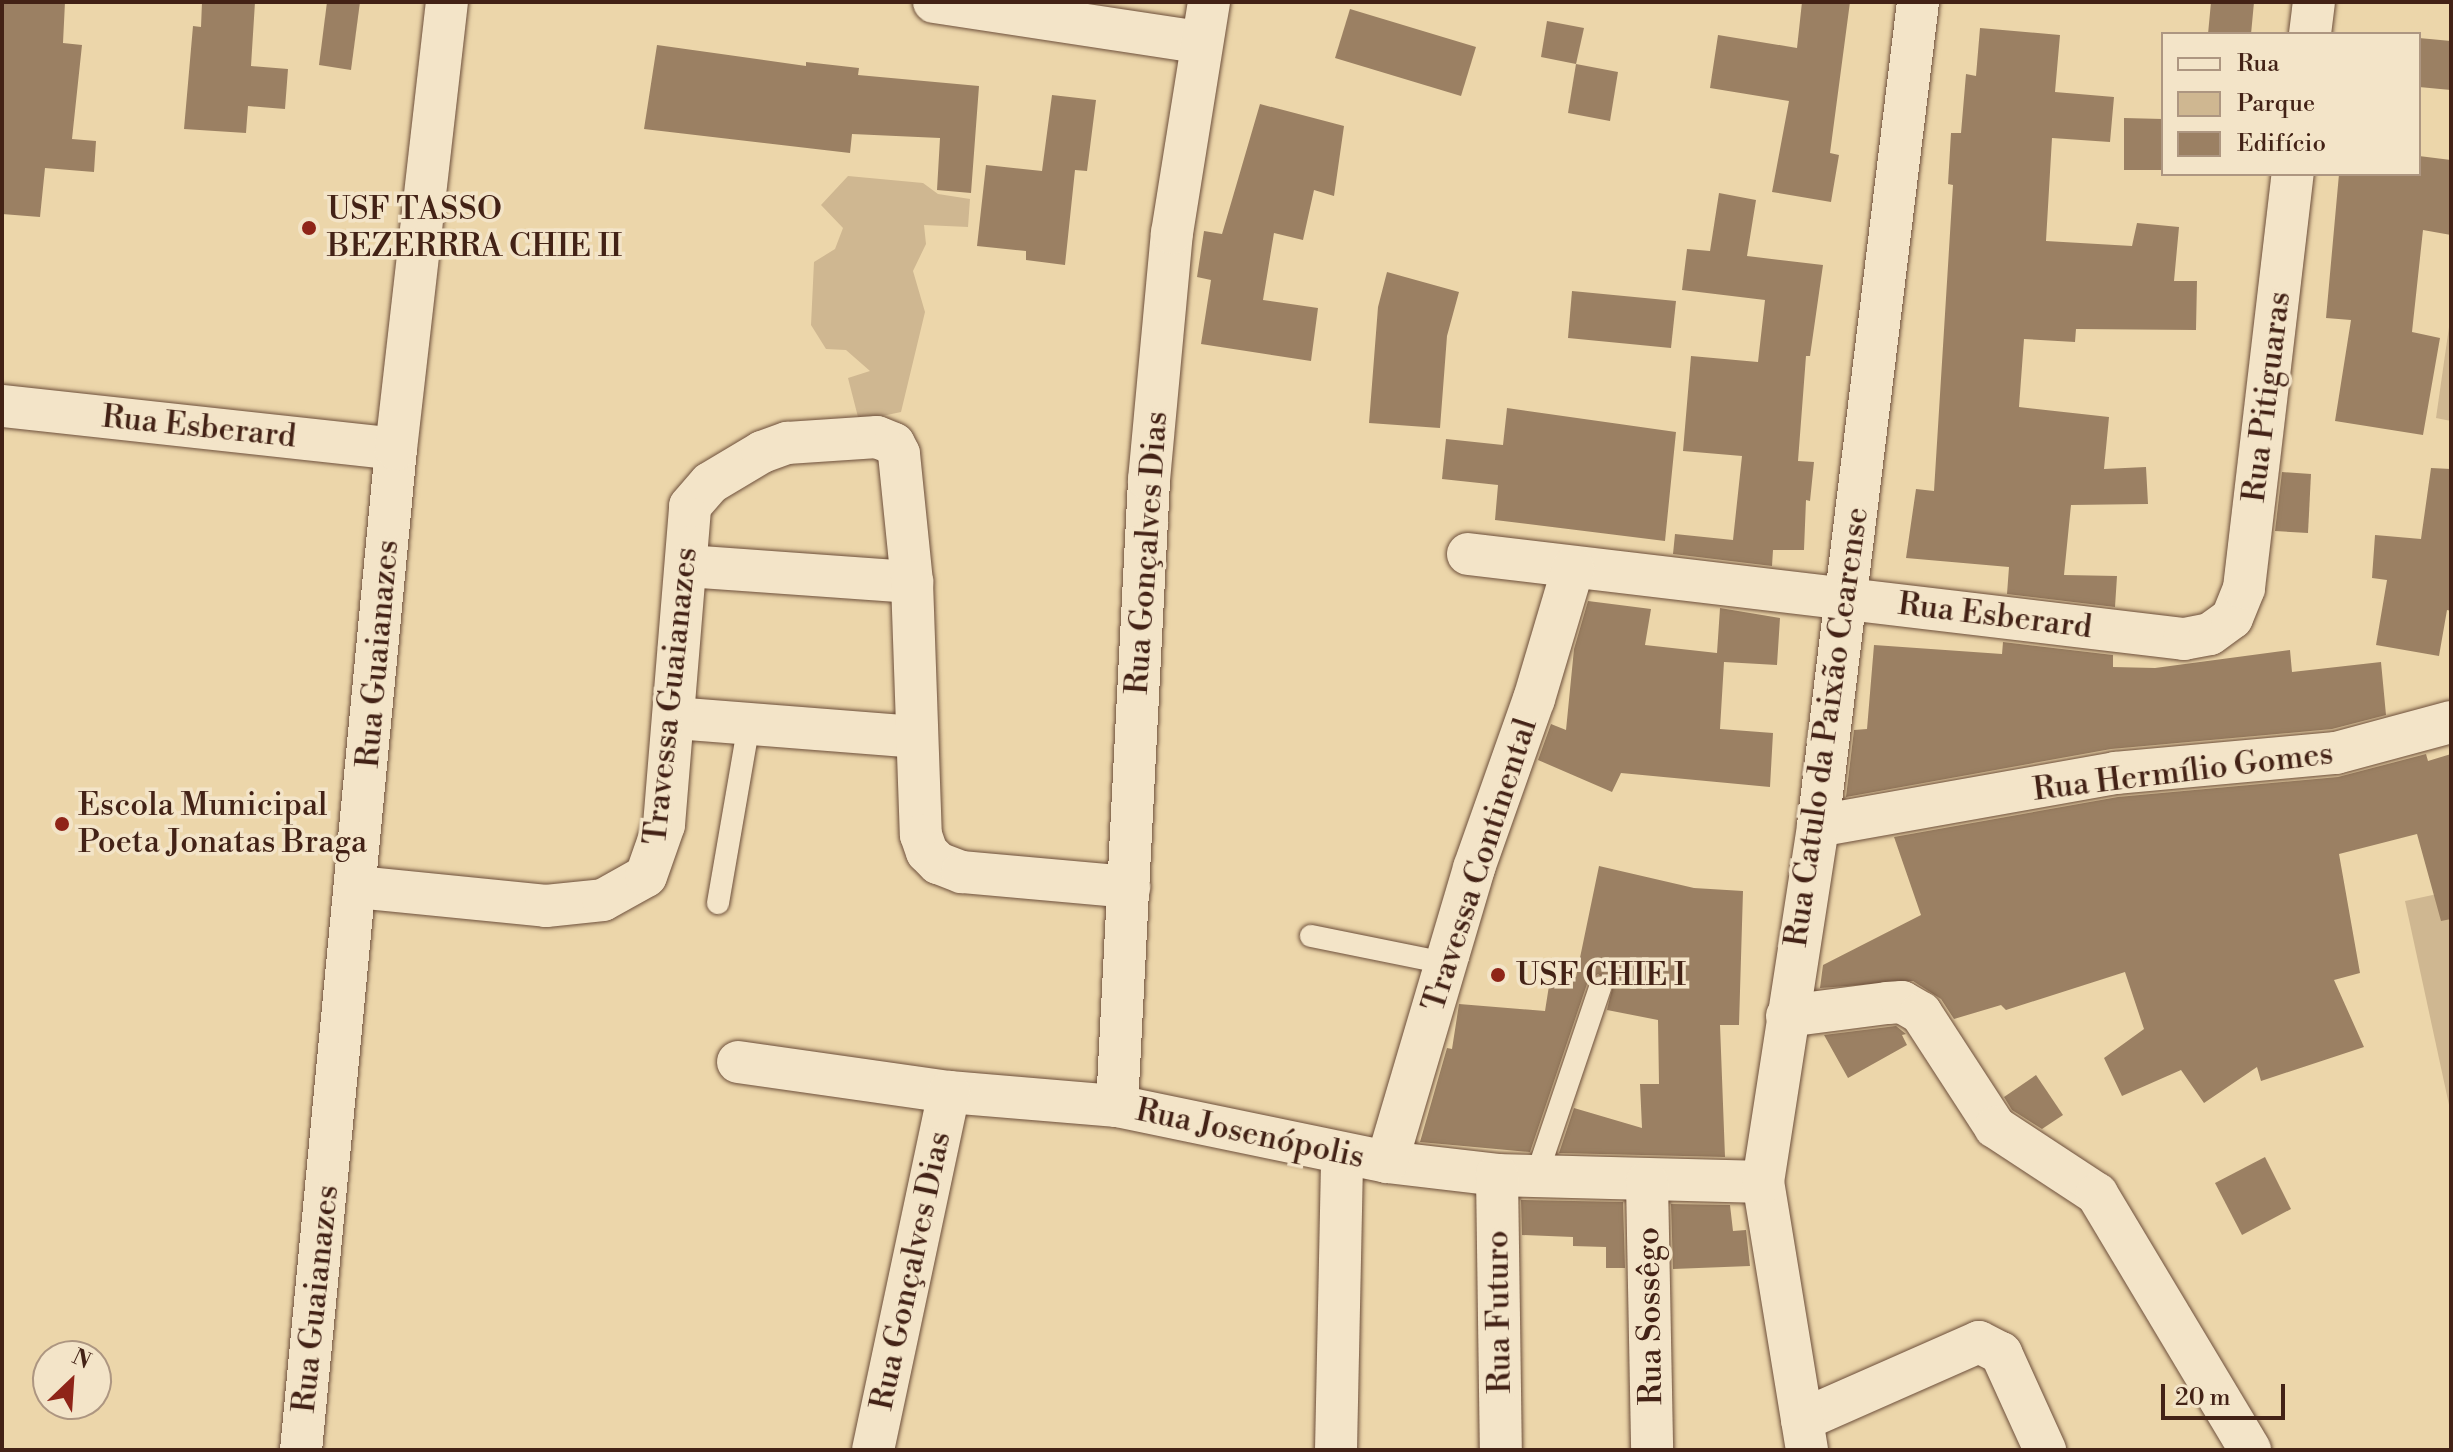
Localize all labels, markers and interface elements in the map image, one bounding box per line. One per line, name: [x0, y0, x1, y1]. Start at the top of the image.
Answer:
legend: [2161, 32, 2421, 176]
text: Rua: [2237, 49, 2279, 79]
text: Parque: [2237, 89, 2315, 119]
text: Edifício: [2237, 129, 2326, 159]
place label: USF TASSO BEZERRRA CHIE II: [327, 191, 622, 266]
marker: USF TASSO BEZERRRA CHIE II: [298, 217, 320, 239]
street label: Rua Pitiguaras: [2235, 289, 2299, 505]
street label: Rua Esberard: [100, 398, 298, 456]
street label: Rua Gonçalves Dias: [1118, 410, 1176, 696]
street label: Rua Catulo da Paixão Cearense: [1777, 505, 1877, 949]
street label: Rua Guaianazes: [349, 538, 407, 770]
street label: Travessa Guaianazes: [636, 545, 706, 847]
street label: Rua Esberard: [1896, 585, 2094, 647]
street label: Travessa Continental: [1414, 714, 1546, 1016]
street label: Rua Hermílio Gomes: [2031, 735, 2335, 809]
place label: Escola Municipal Poeta Jonatas Braga: [78, 787, 367, 862]
marker: Escola Municipal Poeta Jonatas Braga: [53, 815, 71, 833]
place label: USF CHIE I: [1516, 956, 1686, 994]
marker: USF CHIE I: [1487, 964, 1509, 986]
street label: Rua Josenópolis: [1132, 1091, 1368, 1177]
street label: Rua Gonçalves Dias: [863, 1128, 959, 1414]
street label: Rua Guaianazes: [285, 1183, 347, 1415]
street label: Rua Sossêgo: [1629, 1227, 1671, 1405]
street label: Rua Futuro: [1478, 1230, 1520, 1394]
north arrow: [32, 1340, 112, 1420]
text: N: [68, 1344, 95, 1376]
scale bar: [2165, 1368, 2289, 1418]
text: 20 m: [2175, 1383, 2231, 1413]

